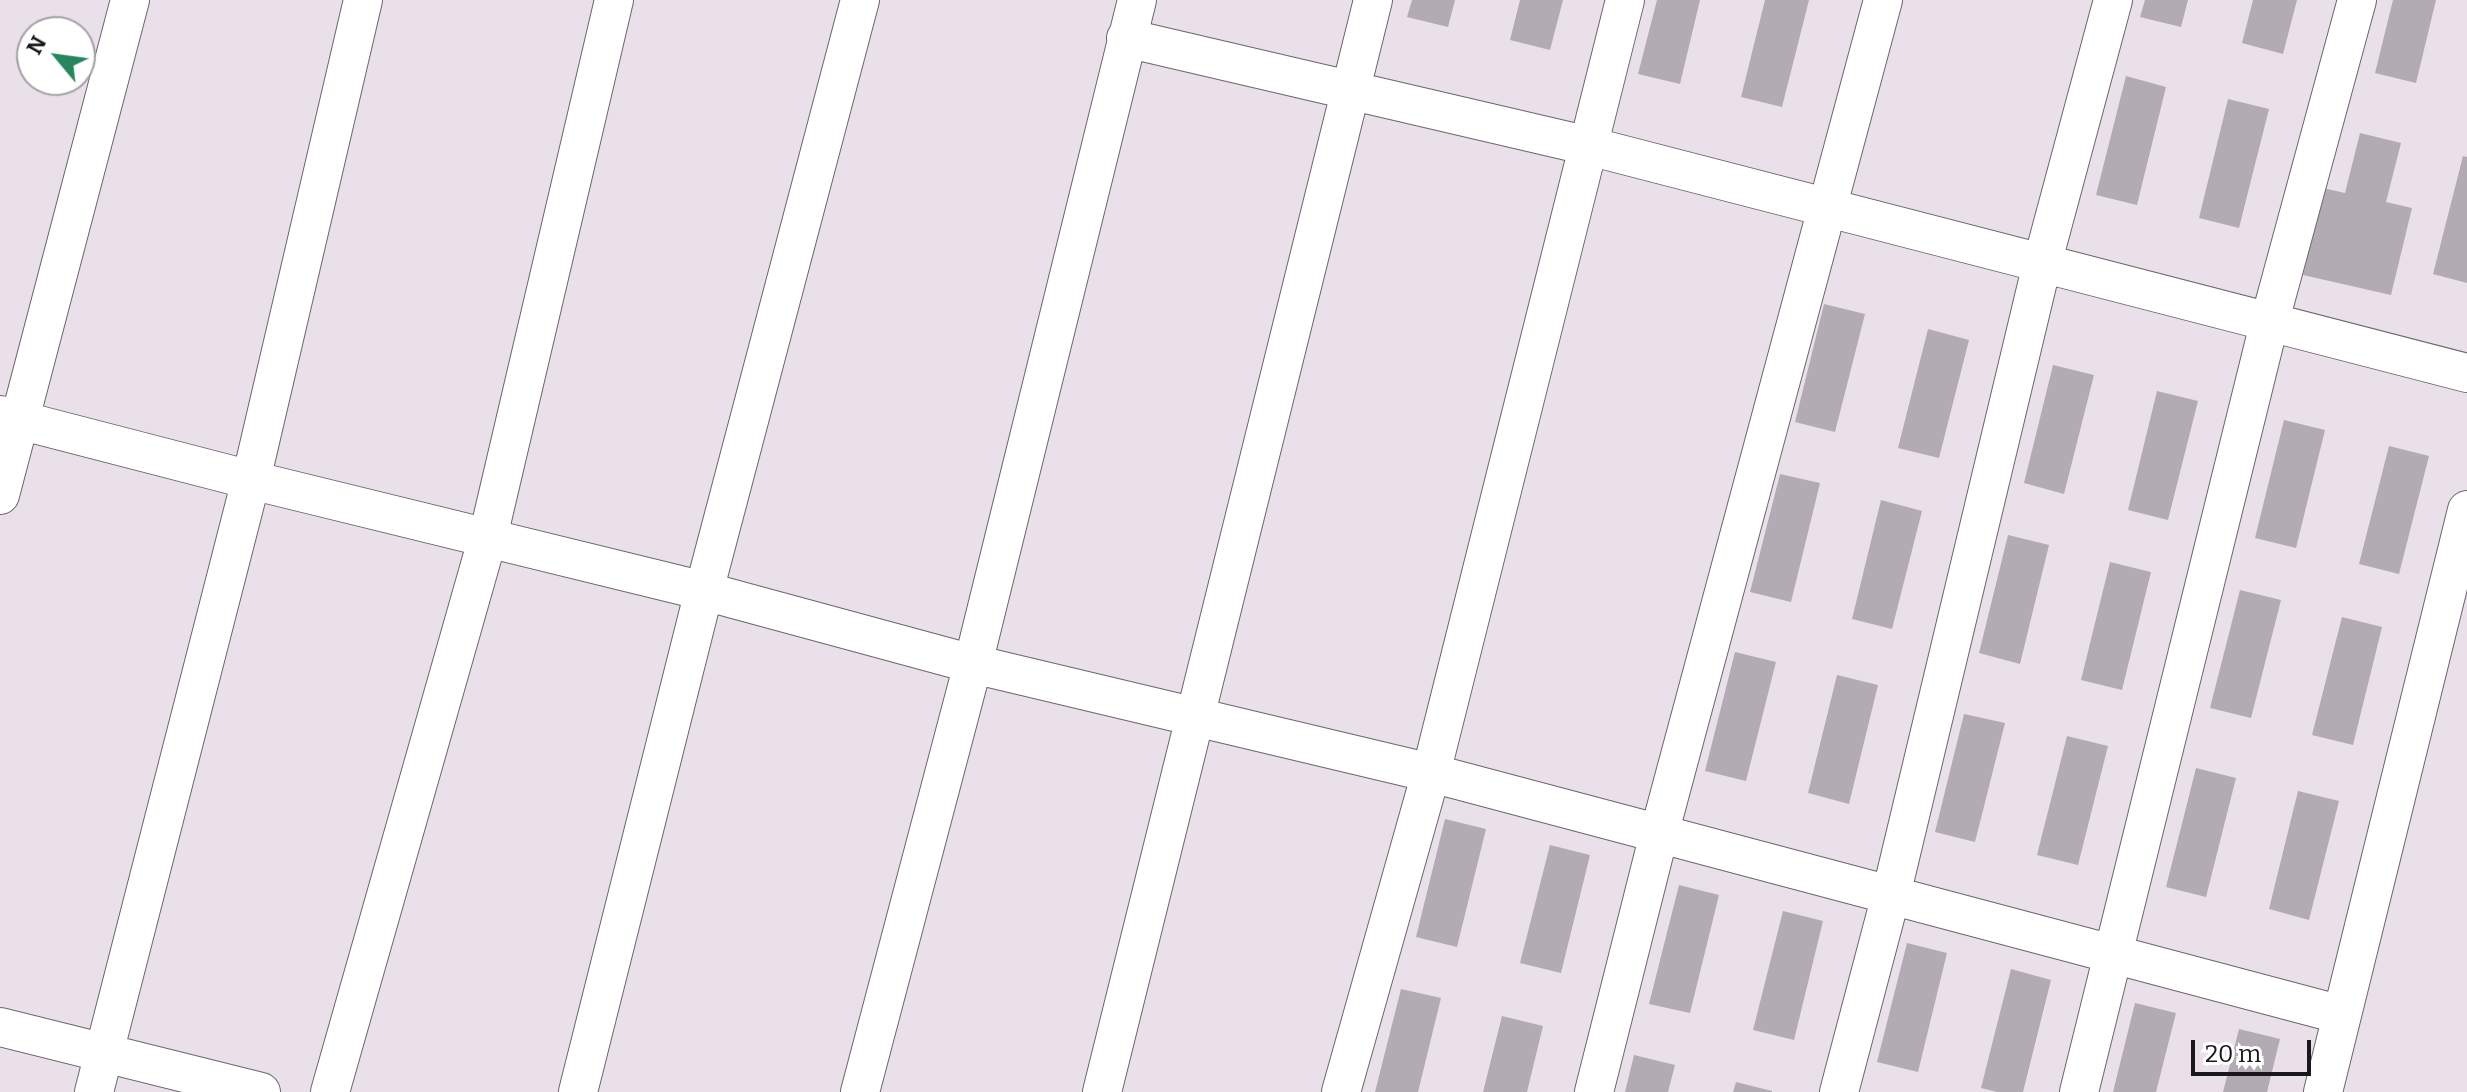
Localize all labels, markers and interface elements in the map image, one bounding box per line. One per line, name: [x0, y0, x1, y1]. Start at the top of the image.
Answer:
north arrow: [16, 16, 96, 96]
text: N: [20, 31, 52, 59]
scale bar: [2195, 1024, 2315, 1074]
text: 20 m: [2205, 1040, 2261, 1068]

